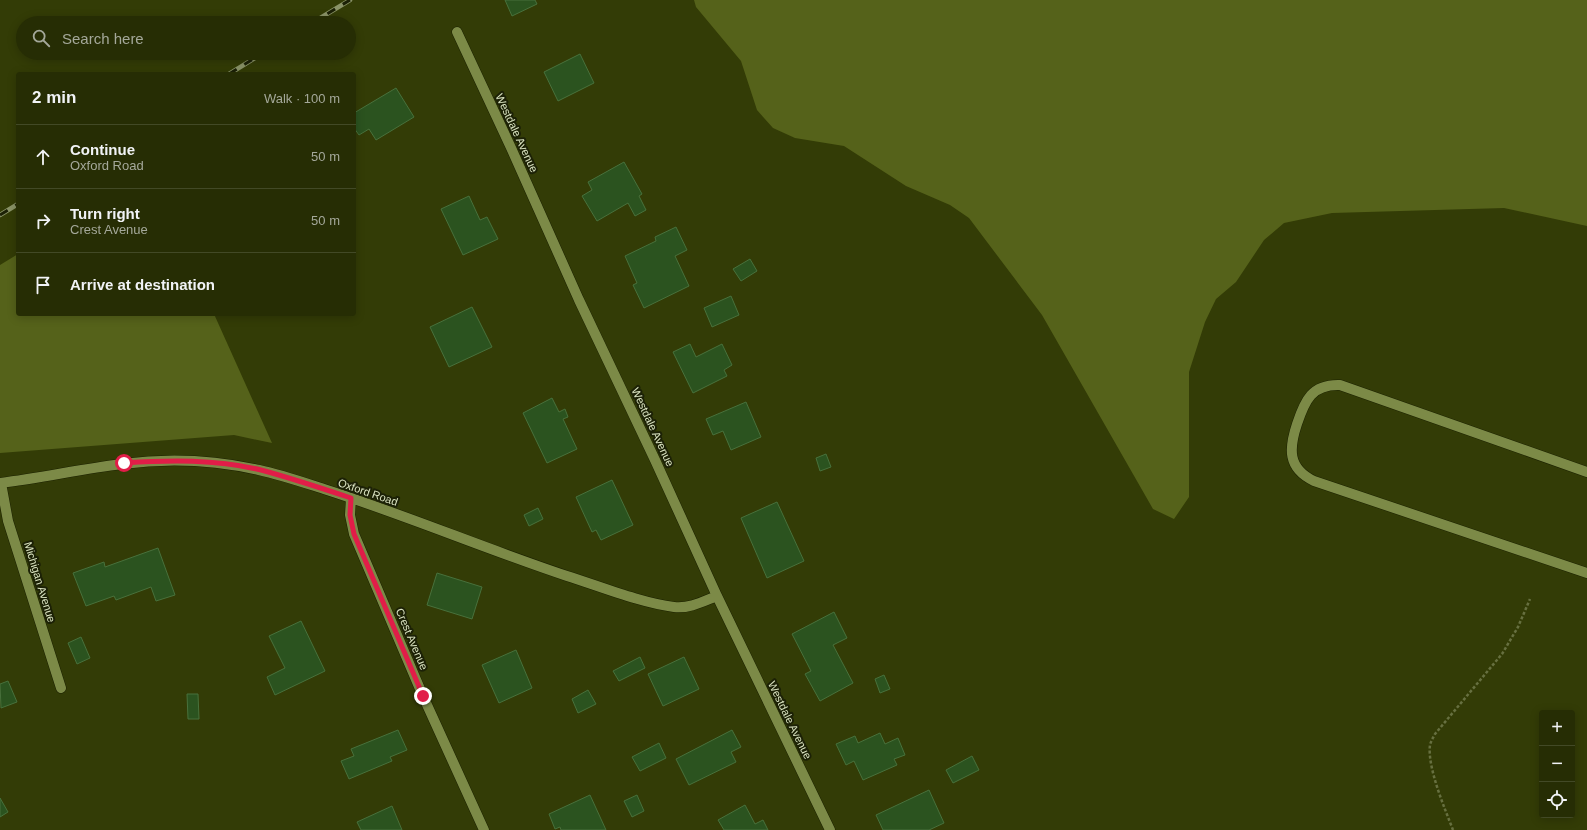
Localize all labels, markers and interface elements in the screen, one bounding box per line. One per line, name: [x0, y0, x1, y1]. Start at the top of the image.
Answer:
search box: [16, 16, 356, 60]
icon: search: [30, 27, 52, 49]
text: Search here: [62, 30, 144, 47]
text: 2 min: [32, 88, 76, 107]
text: Walk · 100 m: [264, 91, 340, 106]
street label: Westdale Avenue: [494, 92, 540, 174]
text: Continue: [70, 141, 135, 158]
icon: ahead: [32, 146, 54, 168]
text: 50 m: [311, 149, 340, 164]
text: Oxford Road: [70, 158, 144, 173]
text: Turn right: [70, 205, 140, 222]
icon: right: [32, 210, 54, 232]
text: 50 m: [311, 213, 340, 228]
text: Crest Avenue: [70, 222, 148, 237]
icon: arrive: [32, 274, 54, 296]
text: Arrive at destination: [70, 276, 215, 293]
street label: Westdale Avenue: [630, 386, 676, 468]
route start: [115, 454, 133, 472]
street label: Oxford Road: [337, 476, 399, 508]
street label: Michigan Avenue: [22, 540, 58, 624]
street label: Crest Avenue: [394, 606, 430, 672]
street label: Westdale Avenue: [766, 679, 814, 761]
route end: [414, 687, 432, 705]
map controls: [1539, 710, 1575, 818]
button: +: [1539, 710, 1575, 746]
button: −: [1539, 746, 1575, 782]
button: locate: [1539, 782, 1575, 818]

